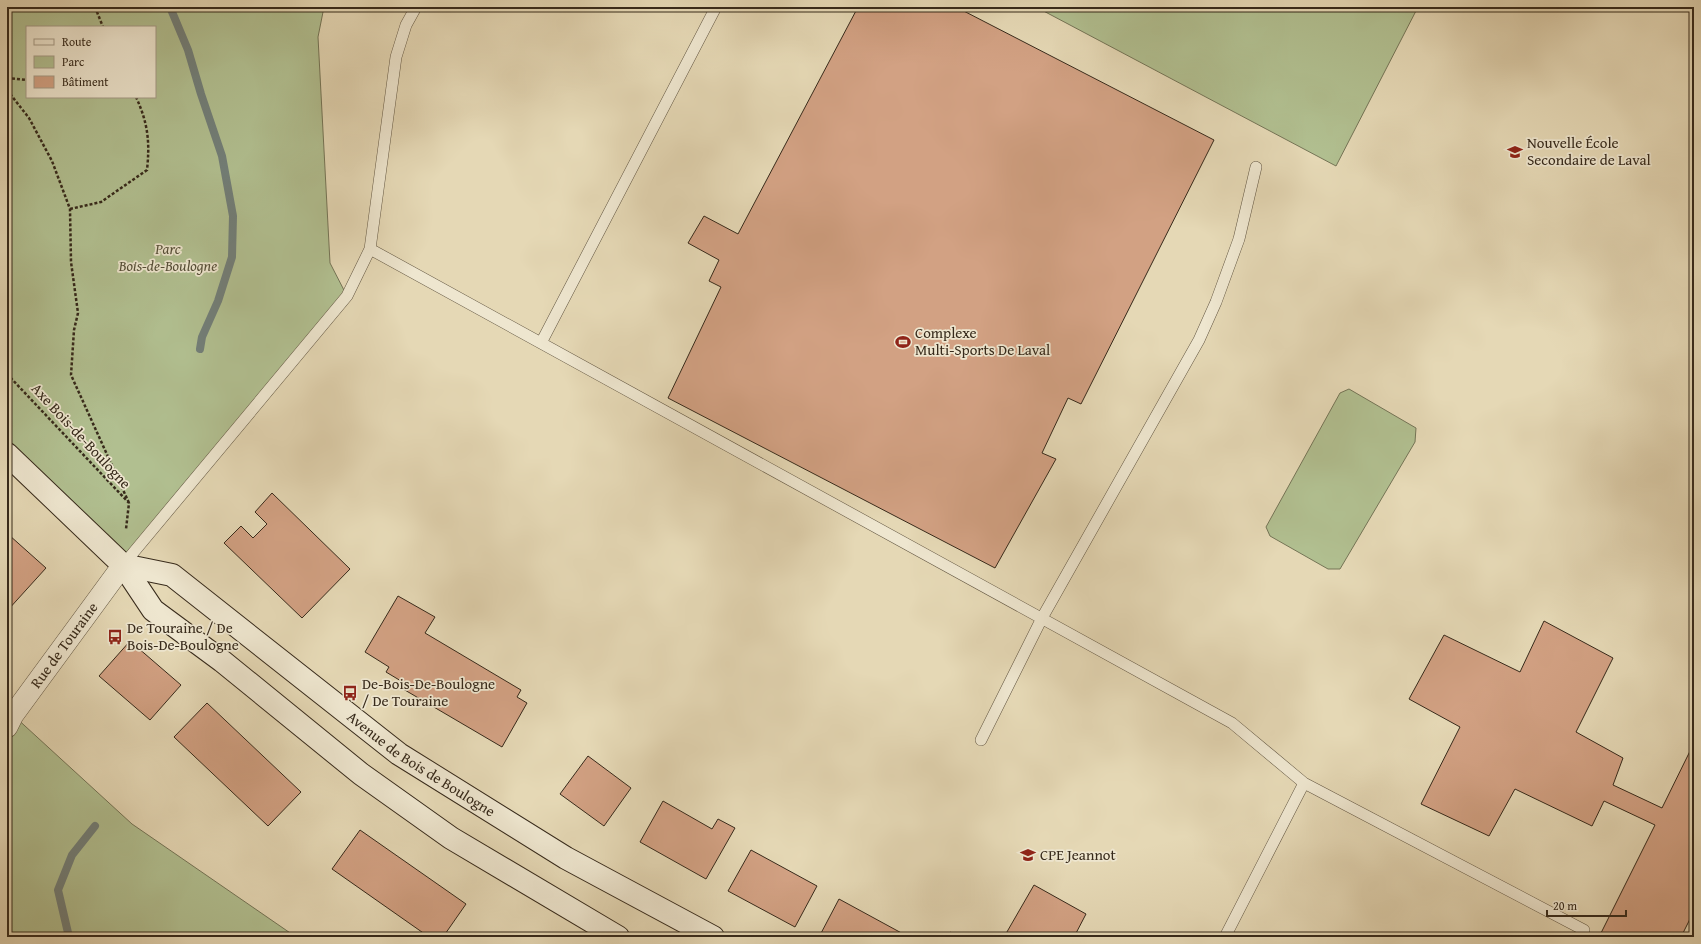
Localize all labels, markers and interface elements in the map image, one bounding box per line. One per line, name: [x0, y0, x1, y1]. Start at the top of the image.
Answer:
legend: [26, 26, 156, 98]
text: Route: [62, 33, 92, 50]
text: Parc: [62, 53, 85, 70]
text: Bâtiment: [62, 73, 109, 90]
place label: Nouvelle École Secondaire de Laval: [1527, 132, 1651, 170]
school or university icon: Nouvelle École Secondaire de Laval: [1506, 143, 1524, 161]
park label: Parc Bois-de-Boulogne: [118, 238, 217, 276]
place label: Complexe Multi-Sports De Laval: [915, 322, 1050, 360]
sports icon: Complexe Multi-Sports De Laval: [894, 333, 912, 351]
street label: Axe Bois-de-Boulogne: [27, 378, 136, 493]
street label: Rue de Touraine: [25, 598, 102, 692]
place label: De Touraine / De Bois-De-Boulogne: [127, 617, 239, 655]
bus stop icon: De Touraine / De Bois-De-Boulogne: [106, 628, 124, 646]
place label: De-Bois-De-Boulogne / De Touraine: [362, 673, 495, 711]
bus stop icon: De-Bois-De-Boulogne / De Touraine: [341, 684, 359, 702]
street label: Avenue de Bois de Boulogne: [343, 706, 499, 821]
place label: CPE Jeannot: [1040, 844, 1116, 865]
school or university icon: CPE Jeannot: [1019, 846, 1037, 864]
scale bar: [1547, 892, 1626, 918]
text: 20 m: [1553, 897, 1577, 914]

